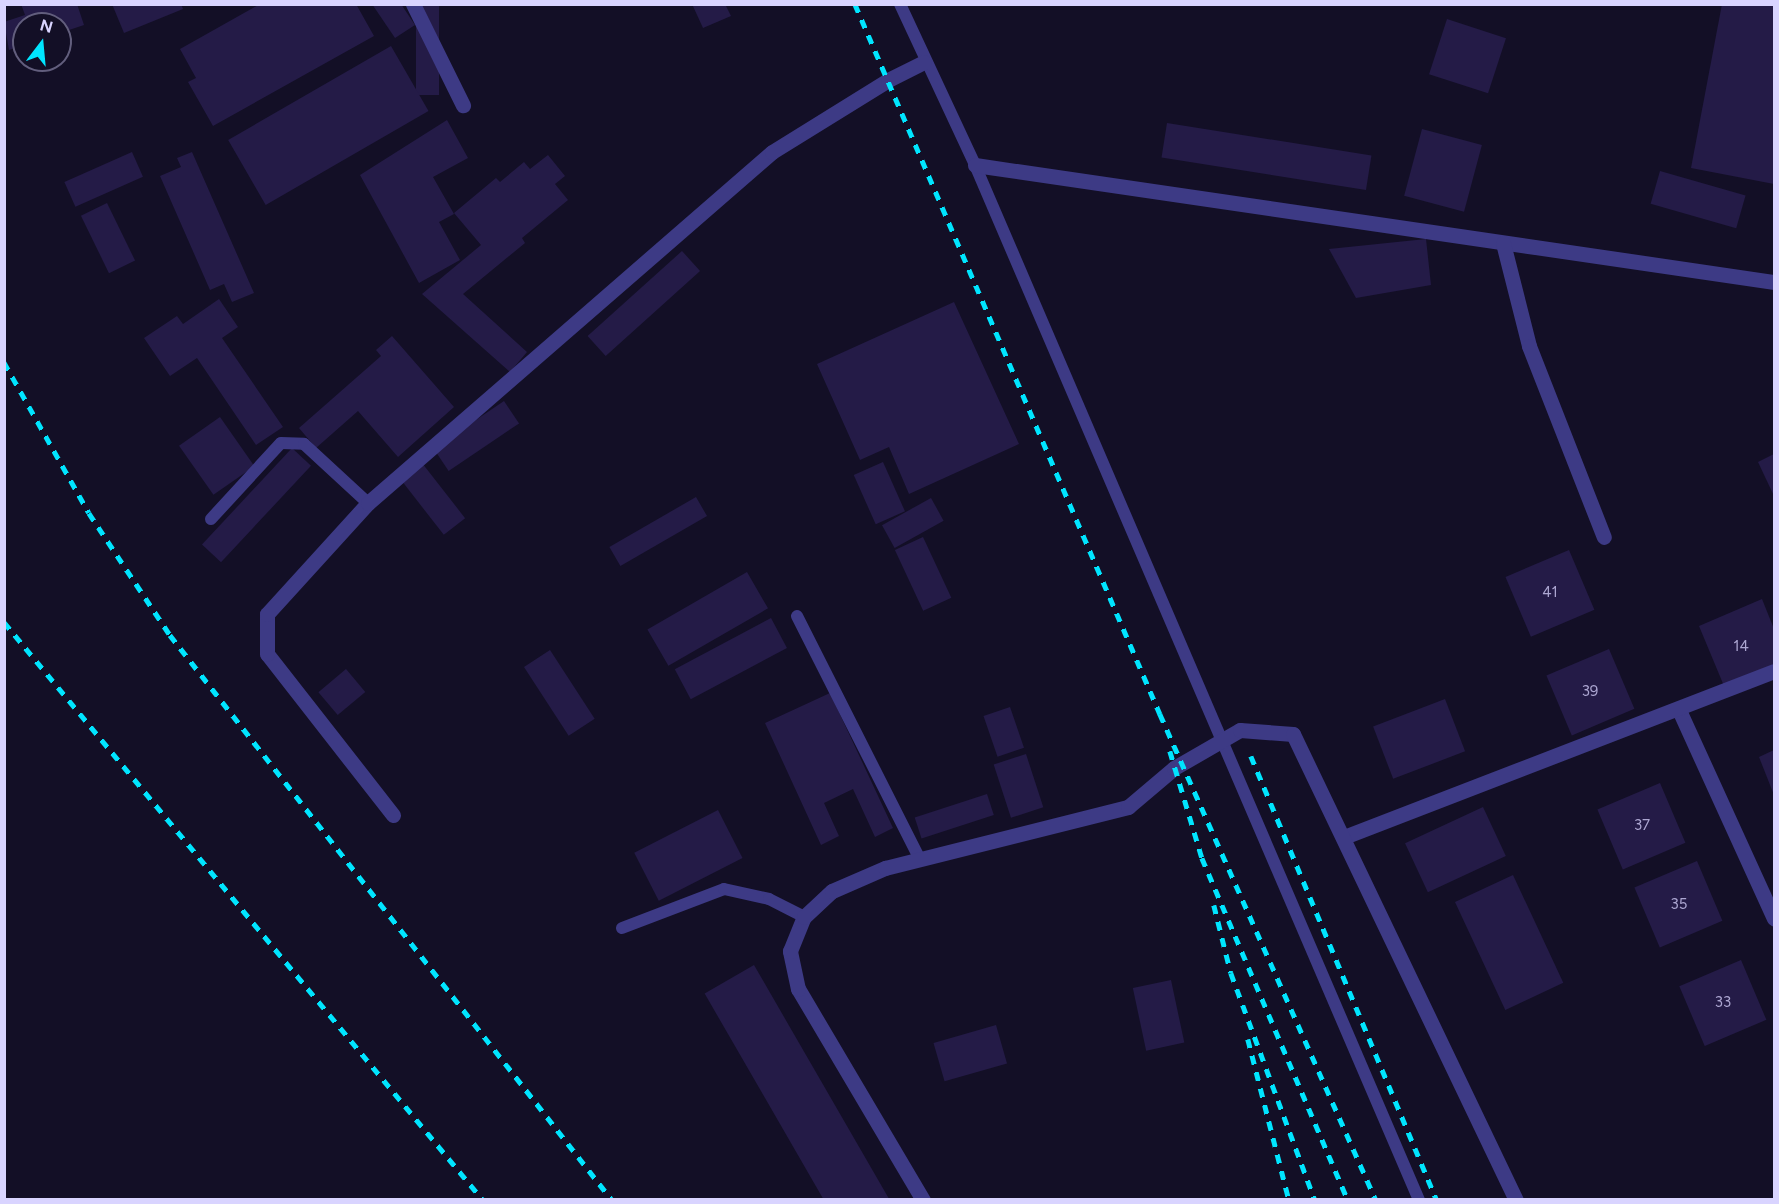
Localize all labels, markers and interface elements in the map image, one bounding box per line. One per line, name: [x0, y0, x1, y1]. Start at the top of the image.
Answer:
north arrow: [12, 12, 72, 72]
text: N: [38, 15, 55, 37]
house number: 41: [1542, 584, 1558, 602]
house number: 14: [1733, 638, 1749, 656]
house number: 39: [1582, 683, 1598, 701]
house number: 37: [1634, 817, 1650, 835]
house number: 35: [1671, 896, 1687, 914]
house number: 33: [1715, 994, 1731, 1012]

